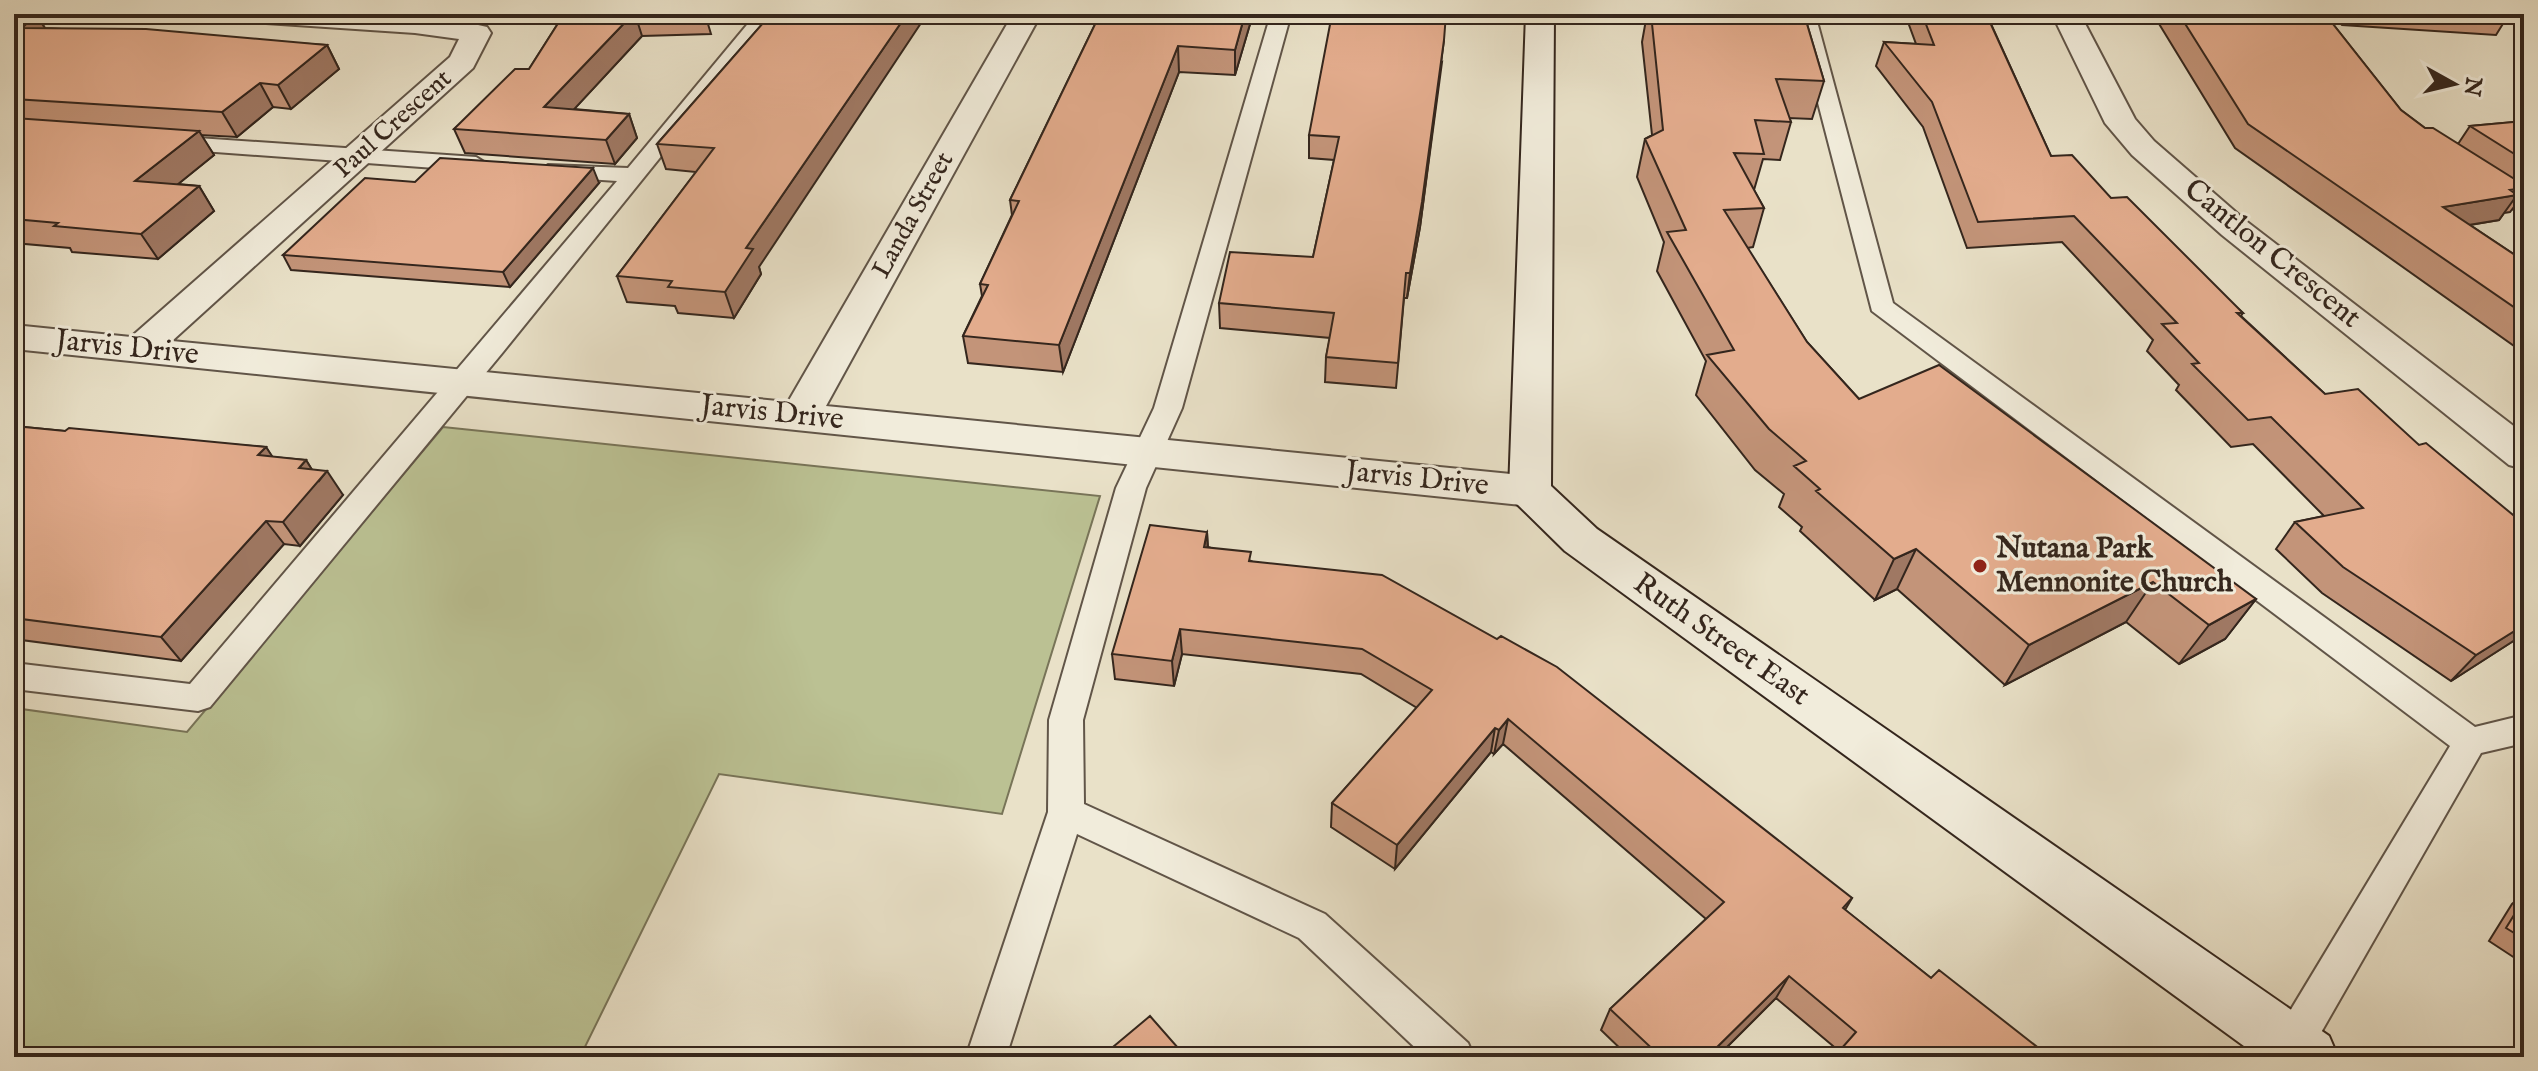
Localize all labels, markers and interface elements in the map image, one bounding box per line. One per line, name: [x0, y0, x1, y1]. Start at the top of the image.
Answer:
north arrow: [2414, 44, 2494, 124]
street label: Paul Crescent: [327, 62, 459, 186]
text: N: [2457, 74, 2487, 98]
street label: Landa Street: [865, 146, 961, 284]
street label: Cantlon Crescent: [2176, 171, 2368, 337]
street label: Jarvis Drive: [51, 321, 200, 374]
street label: Jarvis Drive: [696, 386, 845, 439]
street label: Jarvis Drive: [1341, 452, 1490, 505]
place label: Nutana Park Mennonite Church: [1995, 530, 2234, 602]
marker: Nutana Park Mennonite Church: [1971, 557, 1989, 575]
street label: Ruth Street East: [1625, 565, 1817, 715]

